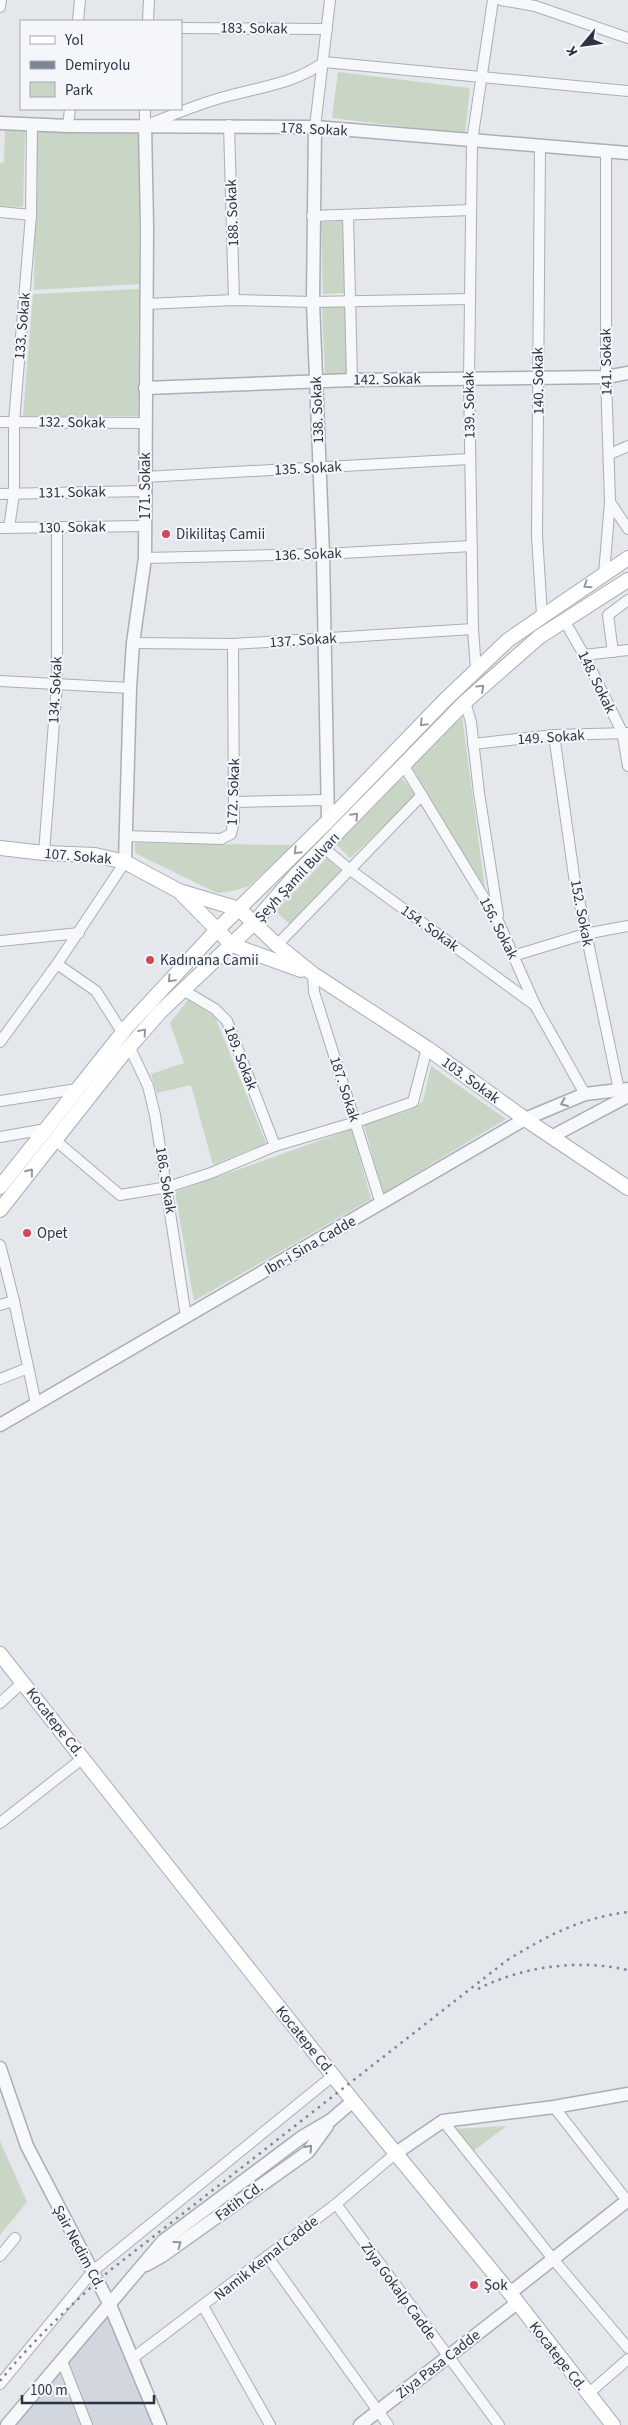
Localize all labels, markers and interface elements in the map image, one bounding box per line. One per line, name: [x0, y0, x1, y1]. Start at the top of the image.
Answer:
street label: 183. Sokak: [220, 17, 288, 40]
legend: [20, 20, 182, 110]
north arrow: [558, 20, 608, 70]
text: Yol: [64, 30, 84, 51]
text: K: [561, 42, 583, 59]
text: Demiryolu: [65, 55, 130, 76]
text: Park: [65, 80, 94, 101]
street label: 178. Sokak: [280, 117, 349, 142]
street label: 188. Sokak: [221, 178, 244, 247]
street label: 133. Sokak: [9, 291, 36, 361]
street label: 141. Sokak: [595, 327, 618, 396]
street label: 140. Sokak: [527, 346, 550, 415]
street label: 142. Sokak: [353, 368, 422, 391]
street label: 139. Sokak: [458, 370, 481, 439]
street label: 138. Sokak: [306, 375, 329, 444]
street label: 132. Sokak: [38, 411, 106, 434]
street label: 171. Sokak: [135, 452, 156, 520]
street label: 135. Sokak: [274, 456, 343, 481]
street label: 131. Sokak: [38, 481, 107, 504]
street label: 130. Sokak: [38, 516, 107, 539]
place label: Dikilitaş Camii: [176, 524, 265, 545]
marker: Dikilitaş Camii: [160, 528, 172, 540]
street label: 136. Sokak: [274, 543, 343, 566]
one-way arrow: [584, 579, 593, 588]
street label: 137. Sokak: [269, 628, 338, 653]
street label: 148. Sokak: [572, 647, 621, 718]
street label: 134. Sokak: [43, 655, 68, 724]
one-way arrow: [476, 685, 485, 694]
one-way arrow: [420, 717, 429, 726]
street label: 149. Sokak: [517, 725, 586, 750]
street label: 172. Sokak: [222, 757, 245, 826]
one-way arrow: [349, 813, 358, 822]
street label: Şeyh Şamil Bulvarı: [250, 828, 345, 927]
street label: 107. Sokak: [43, 843, 113, 870]
one-way arrow: [294, 845, 303, 854]
street label: 152. Sokak: [565, 878, 598, 949]
street label: 156. Sokak: [474, 893, 523, 964]
street label: 154. Sokak: [396, 900, 464, 957]
place label: Kadınana Camii: [160, 950, 259, 971]
marker: Kadınana Camii: [144, 954, 156, 966]
one-way arrow: [168, 974, 177, 983]
street label: 189. Sokak: [219, 1023, 263, 1094]
one-way arrow: [138, 1029, 146, 1038]
street label: 103. Sokak: [437, 1052, 505, 1109]
street label: 187. Sokak: [324, 1054, 365, 1125]
one-way arrow: [560, 1096, 569, 1107]
street label: 186. Sokak: [150, 1145, 181, 1216]
one-way arrow: [25, 1168, 34, 1177]
street label: Ibn-i Sina Cadde: [261, 1211, 360, 1280]
place label: Opet: [37, 1223, 68, 1244]
marker: Opet: [21, 1227, 33, 1239]
street label: Kocatepe Cd.: [21, 1683, 88, 1761]
street label: Kocatepe Cd.: [271, 2002, 339, 2079]
one-way arrow: [303, 2145, 312, 2154]
street label: Fatih Cd.: [211, 2177, 268, 2226]
street label: Şair Nedim Cd.: [48, 2201, 110, 2293]
street label: Namik Kemal Cadde: [210, 2211, 323, 2306]
street label: Ziya Gokalp Cadde: [356, 2238, 441, 2345]
one-way arrow: [172, 2241, 182, 2250]
place label: Şok: [484, 2275, 508, 2296]
marker: Şok: [468, 2279, 480, 2291]
street label: Kocatepe Cd.: [524, 2317, 591, 2395]
street label: Ziya Pasa Cadde: [392, 2325, 485, 2404]
scale bar: [22, 2372, 155, 2404]
text: 100 m: [30, 2380, 68, 2401]

